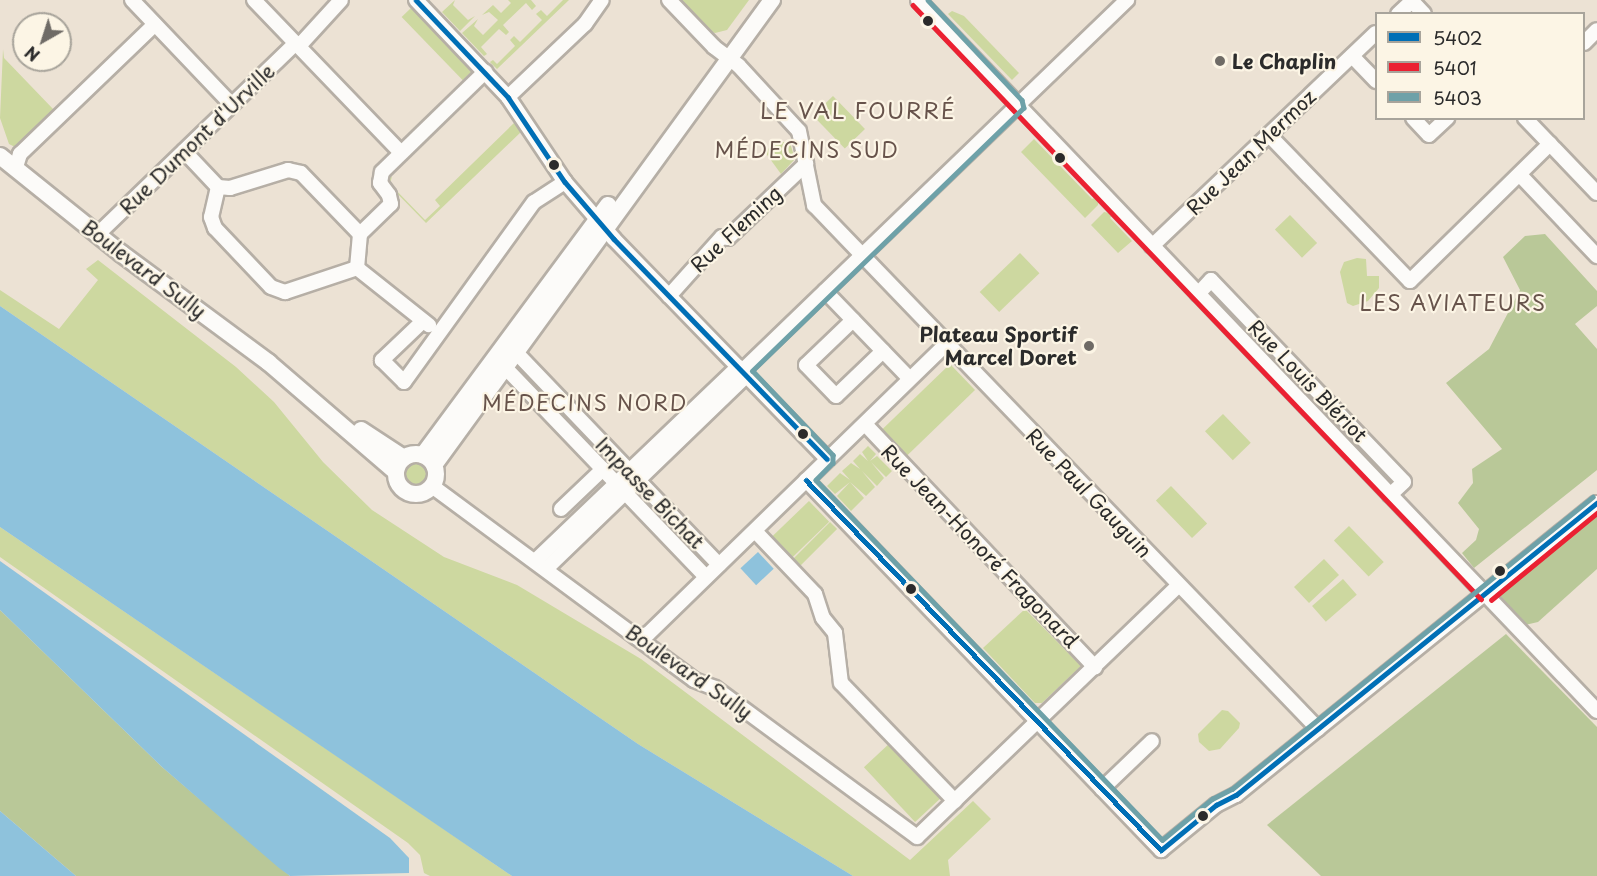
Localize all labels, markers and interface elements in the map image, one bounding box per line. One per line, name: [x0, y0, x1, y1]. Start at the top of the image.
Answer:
north arrow: [12, 12, 72, 72]
legend: [1375, 12, 1585, 120]
unlabelled marker: [922, 15, 934, 27]
text: 5402: [1433, 24, 1483, 51]
text: N: [19, 41, 44, 68]
place label: Le Chaplin: [1232, 49, 1338, 73]
marker: Le Chaplin: [1213, 54, 1227, 68]
text: 5401: [1433, 54, 1477, 81]
street label: Rue Dumont d'Urville: [114, 58, 280, 220]
street label: Rue Jean Mermoz: [1180, 83, 1322, 221]
text: 5403: [1433, 84, 1482, 111]
district label: LE VAL FOURRÉ: [761, 97, 955, 123]
district label: MÉDECINS SUD: [716, 136, 898, 162]
unlabelled marker: [1054, 152, 1066, 164]
unlabelled marker: [548, 159, 560, 171]
street label: Rue Fleming: [685, 180, 787, 278]
street label: Boulevard Sully: [77, 214, 211, 324]
district label: LES AVIATEURS: [1360, 289, 1546, 315]
street label: Rue Louis Blériot: [1243, 315, 1373, 447]
place label: Plateau Sportif Marcel Doret: [920, 322, 1077, 369]
marker: Plateau Sportif Marcel Doret: [1082, 339, 1096, 353]
district label: MÉDECINS NORD: [483, 389, 687, 415]
street label: Rue Paul Gauguin: [1021, 423, 1157, 563]
unlabelled marker: [797, 428, 809, 440]
street label: Impasse Bichat: [591, 432, 709, 554]
street label: Rue Jean-Honoré Fragonard: [875, 438, 1085, 654]
unlabelled marker: [1494, 565, 1506, 577]
unlabelled marker: [905, 583, 917, 595]
street label: Boulevard Sully: [621, 619, 757, 725]
unlabelled marker: [1197, 810, 1209, 822]

